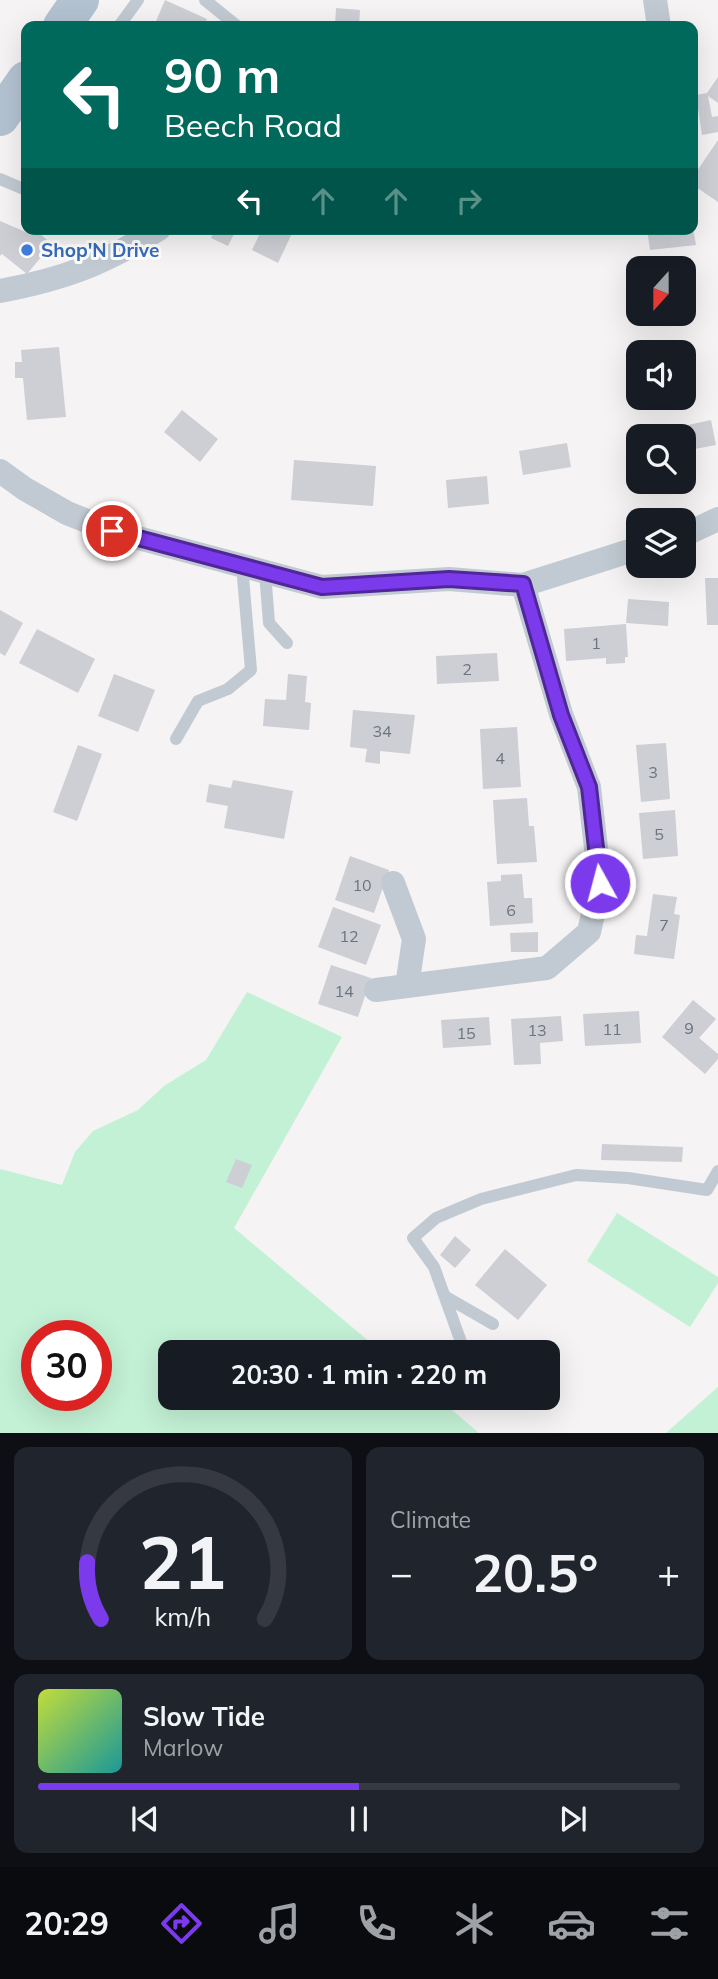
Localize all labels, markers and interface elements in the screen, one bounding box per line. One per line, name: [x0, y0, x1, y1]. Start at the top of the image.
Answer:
text: 90 m: [164, 44, 280, 105]
icon: left: [49, 49, 140, 140]
text: Beech Road: [164, 105, 342, 145]
icon: left: [231, 182, 269, 220]
icon: ahead: [304, 182, 342, 220]
icon: ahead: [377, 182, 415, 220]
icon: right: [450, 182, 488, 220]
place label: Shop'N Drive: [41, 238, 159, 262]
marker: Shop'N Drive: [19, 242, 35, 258]
north arrow: [626, 256, 696, 326]
map controls: [626, 256, 696, 578]
button: sound: [626, 340, 696, 410]
button: search: [626, 424, 696, 494]
pin: [82, 501, 142, 561]
button: layers: [626, 508, 696, 578]
icon: arrive: [93, 512, 131, 550]
house number: 1: [591, 633, 601, 653]
house number: 2: [462, 659, 472, 679]
house number: 34: [372, 721, 392, 741]
house number: 4: [495, 748, 505, 768]
house number: 3: [648, 762, 658, 782]
house number: 5: [654, 824, 664, 844]
position arrow: [563, 846, 637, 920]
house number: 10: [352, 875, 372, 895]
house number: 6: [506, 900, 516, 920]
house number: 7: [659, 915, 669, 935]
house number: 12: [339, 926, 359, 946]
house number: 14: [334, 981, 354, 1001]
house number: 9: [684, 1018, 694, 1038]
house number: 11: [602, 1019, 622, 1039]
house number: 13: [527, 1020, 547, 1040]
house number: 15: [456, 1023, 476, 1043]
speed limit sign: 30: [21, 1320, 112, 1411]
text: 20:30 · 1 min · 220 m: [231, 1358, 487, 1391]
text: Climate: [390, 1505, 471, 1534]
text: 21: [139, 1517, 227, 1608]
text: 20.5°: [472, 1540, 598, 1605]
text: −: [390, 1549, 413, 1597]
text: +: [657, 1549, 680, 1597]
text: km/h: [155, 1601, 211, 1632]
text: Slow Tide: [143, 1700, 265, 1733]
text: Marlow: [143, 1733, 223, 1762]
icon: previous: [126, 1800, 164, 1838]
icon: pause: [340, 1800, 378, 1838]
icon: next: [554, 1800, 592, 1838]
icon: directions: [157, 1899, 206, 1948]
icon: music: [255, 1899, 304, 1948]
icon: phone: [352, 1899, 401, 1948]
icon: climate: [450, 1899, 499, 1948]
icon: car: [547, 1899, 596, 1948]
icon: filters: [645, 1899, 694, 1948]
text: 20:29: [24, 1903, 109, 1943]

